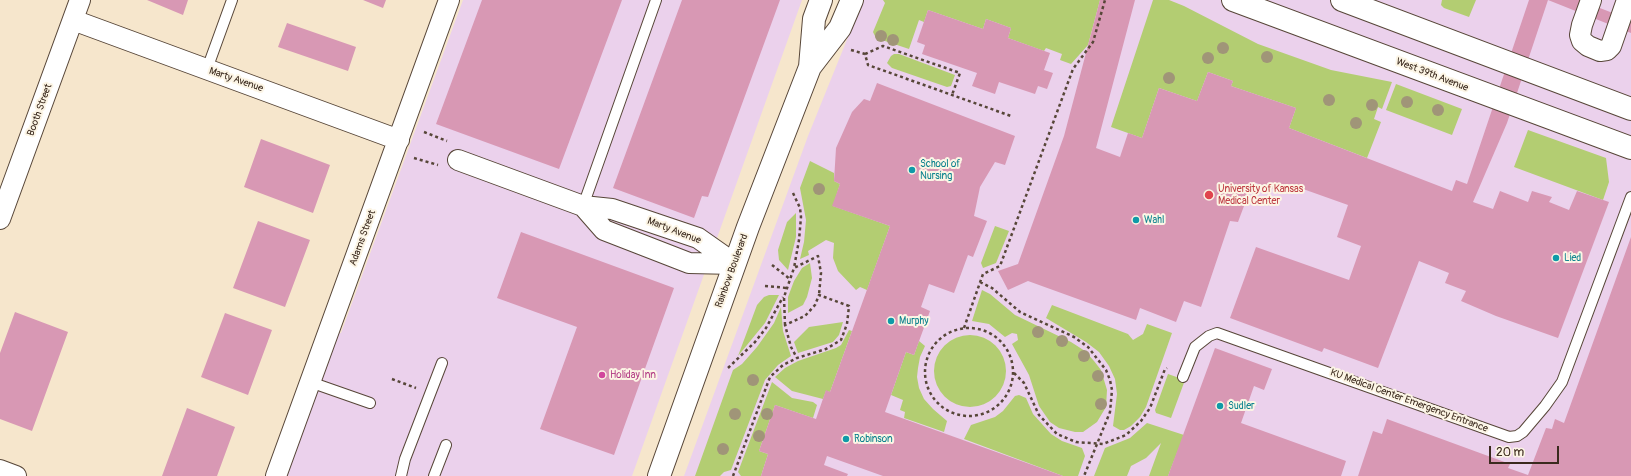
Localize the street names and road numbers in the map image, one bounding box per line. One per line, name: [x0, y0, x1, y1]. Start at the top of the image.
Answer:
street label: West 39th Avenue: [1394, 56, 1470, 94]
street label: Marty Avenue: [207, 65, 265, 95]
street label: Booth Street: [25, 82, 55, 138]
street label: Adams Street: [347, 208, 379, 268]
street label: Marty Avenue: [645, 215, 703, 247]
street label: Rainbow Boulevard: [713, 232, 751, 310]
street label: KU Medical Center Emergency Entrance: [1328, 367, 1490, 435]

